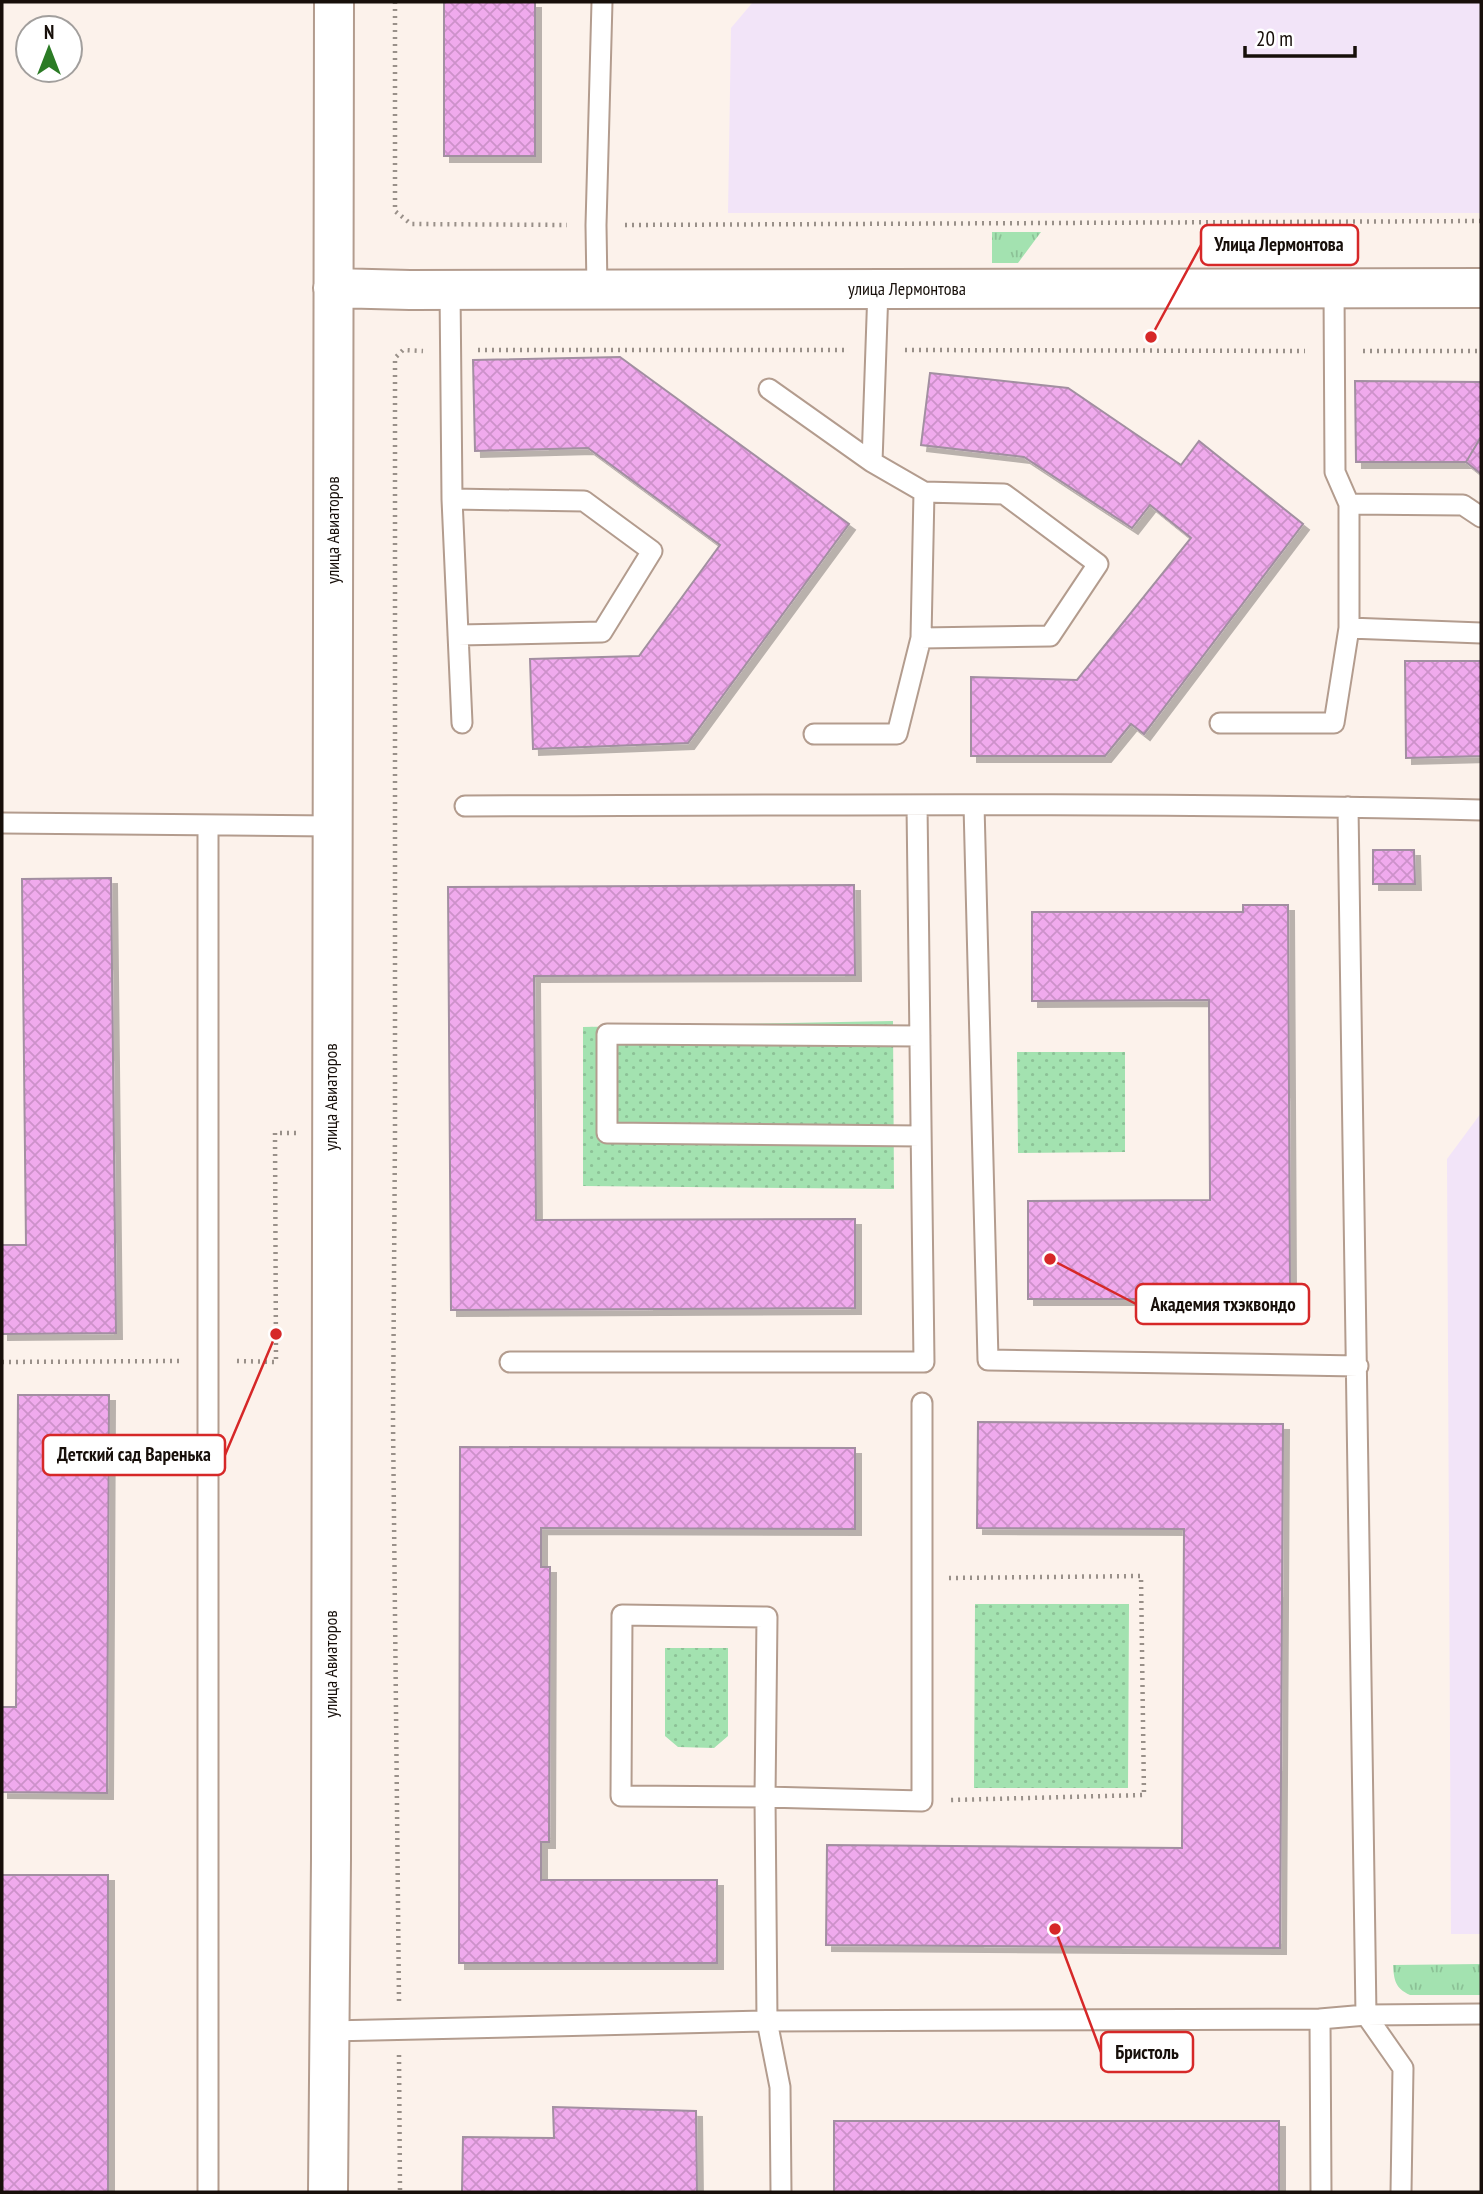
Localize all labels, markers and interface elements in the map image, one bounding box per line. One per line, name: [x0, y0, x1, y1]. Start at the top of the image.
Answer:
north arrow: [14, 14, 84, 84]
scale bar: [1245, 14, 1355, 58]
text: N: [44, 20, 54, 44]
text: 20 m: [1256, 25, 1293, 52]
callout: Улица Лермонтова: [1201, 225, 1358, 265]
text: Улица Лермонтова: [1213, 232, 1344, 256]
street label: улица Лермонтова: [848, 277, 966, 300]
street label: улица Авиаторов: [321, 476, 344, 584]
street label: улица Авиаторов: [319, 1043, 342, 1151]
callout: Академия тхэквондо: [1136, 1284, 1309, 1324]
text: Академия тхэквондо: [1149, 1292, 1296, 1316]
callout: Детский сад Варенька: [43, 1435, 225, 1475]
text: Детский сад Варенька: [57, 1442, 211, 1466]
street label: улица Авиаторов: [319, 1610, 342, 1718]
callout: Бристоль: [1101, 2032, 1193, 2072]
text: Бристоль: [1115, 2040, 1179, 2064]

